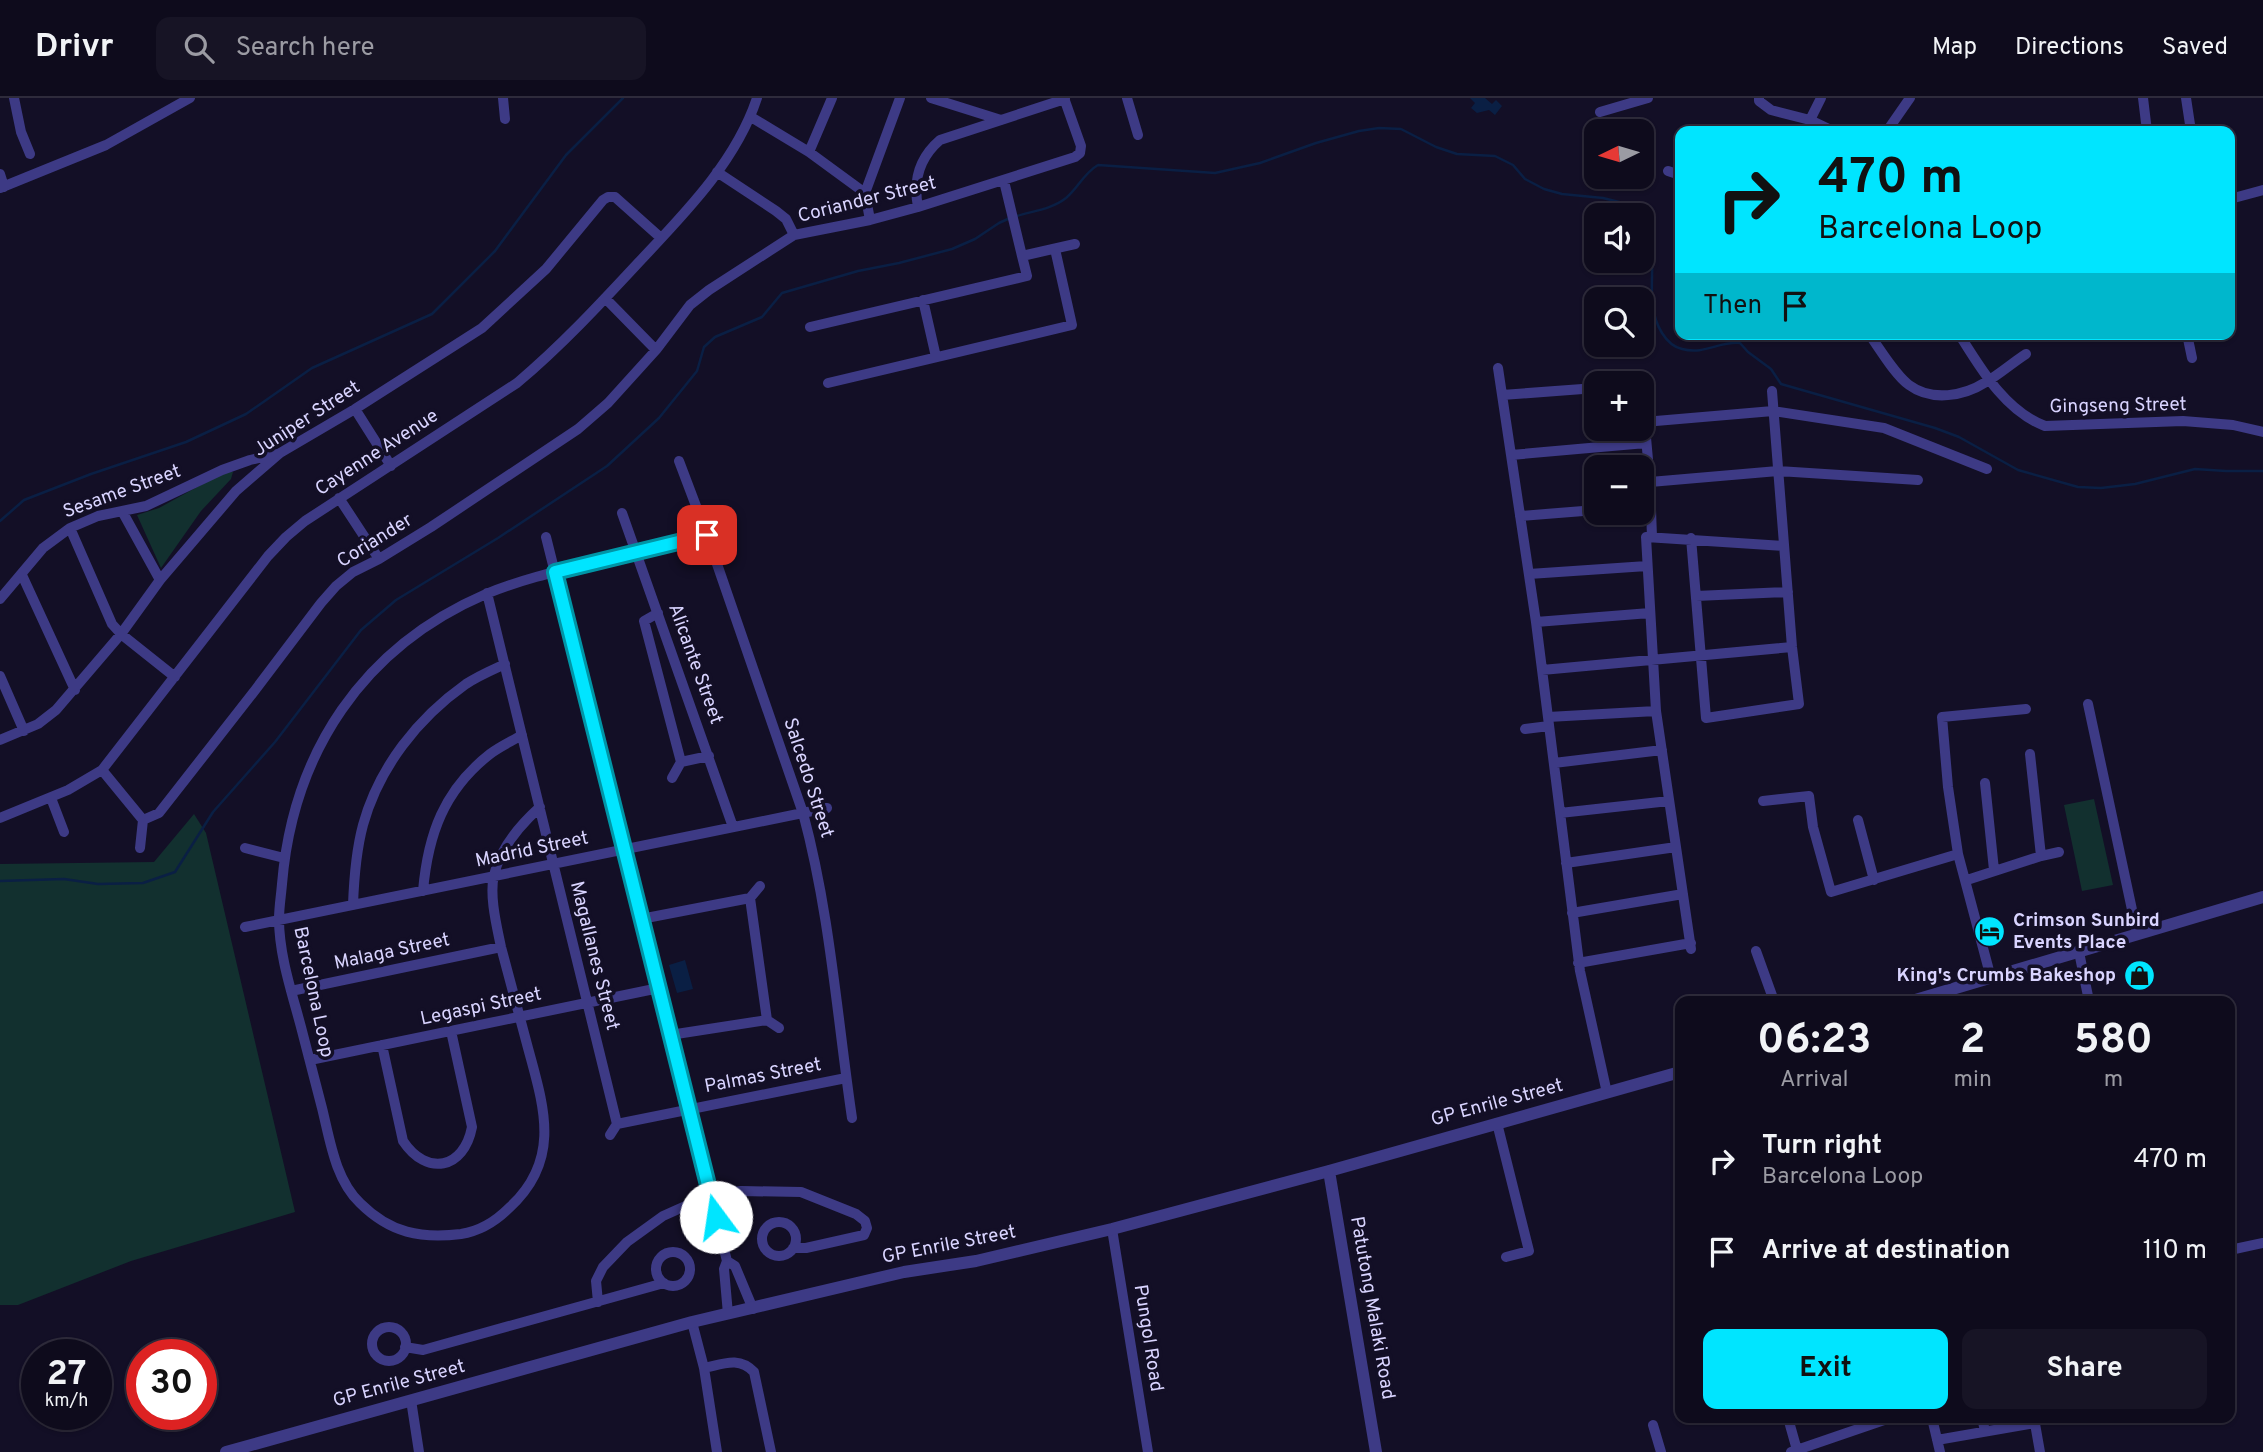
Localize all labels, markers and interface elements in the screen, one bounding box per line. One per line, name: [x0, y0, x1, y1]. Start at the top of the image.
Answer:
search box: [156, 17, 646, 80]
text: Drivr: [35, 27, 114, 69]
icon: search: [180, 29, 218, 67]
text: Search here: [236, 32, 375, 65]
text: Map: [1932, 33, 1977, 63]
text: Directions: [2015, 33, 2124, 63]
text: Saved: [2162, 33, 2228, 63]
north arrow: [1584, 119, 1654, 189]
map controls: [1584, 119, 1654, 525]
text: 470 m: [1818, 149, 1963, 211]
icon: right: [1703, 154, 1794, 245]
street label: Coriander Street: [795, 171, 939, 229]
button: sound: [1584, 203, 1654, 273]
text: Barcelona Loop: [1818, 210, 2042, 250]
button: search: [1584, 287, 1654, 357]
icon: arrive: [1776, 287, 1814, 325]
text: Then: [1703, 290, 1762, 323]
button: +: [1584, 371, 1654, 441]
street label: Juniper Street: [249, 376, 365, 462]
street label: Gingseng Street: [2049, 393, 2187, 419]
street label: Cayenne Avenue: [311, 404, 443, 502]
button: −: [1584, 455, 1654, 525]
street label: Sesame Street: [60, 460, 184, 524]
pin: [677, 505, 737, 565]
street label: Coriander: [333, 508, 418, 574]
icon: arrive: [688, 516, 726, 554]
street label: Alicante Street: [662, 600, 728, 728]
street label: Salcedo Street: [777, 715, 839, 841]
street label: Madrid Street: [473, 826, 591, 874]
street label: Magallanes Street: [564, 879, 624, 1033]
place label: Crimson Sunbird Events Place: [2013, 909, 2160, 955]
hotel icon: Crimson Sunbird Events Place: [1973, 915, 2007, 949]
street label: Barcelona Loop: [287, 924, 339, 1060]
street label: Malaga Street: [332, 928, 452, 976]
shop icon: King's Crumbs Bakeshop: [2122, 959, 2156, 993]
place label: King's Crumbs Bakeshop: [1897, 964, 2116, 988]
street label: Legaspi Street: [418, 982, 544, 1032]
text: 06:23: [1757, 1015, 1872, 1068]
text: 2: [1960, 1015, 1986, 1068]
text: 580: [2074, 1015, 2153, 1068]
street label: Palmas Street: [703, 1053, 823, 1099]
text: Arrival: [1780, 1066, 1849, 1095]
text: min: [1954, 1066, 1992, 1095]
text: m: [2104, 1066, 2123, 1095]
street label: GP Enrile Street: [1428, 1074, 1566, 1132]
text: Turn right: [1762, 1130, 1882, 1163]
icon: right: [1703, 1142, 1741, 1180]
text: 470 m: [2133, 1144, 2207, 1177]
text: Barcelona Loop: [1762, 1163, 1923, 1192]
position arrow: [679, 1180, 753, 1254]
street label: Patutong Malaki Road: [1344, 1215, 1400, 1401]
street label: GP Enrile Street: [880, 1220, 1018, 1270]
icon: arrive: [1703, 1233, 1741, 1271]
text: Arrive at destination: [1762, 1235, 2010, 1268]
text: 110 m: [2143, 1235, 2207, 1268]
street label: Pungol Road: [1128, 1283, 1168, 1393]
button: Exit: [1703, 1329, 1948, 1409]
button: Share: [1962, 1329, 2207, 1409]
speed limit sign: 30: [126, 1339, 217, 1430]
text: 27: [47, 1353, 86, 1397]
street label: GP Enrile Street: [330, 1355, 468, 1413]
text: km/h: [45, 1390, 88, 1413]

